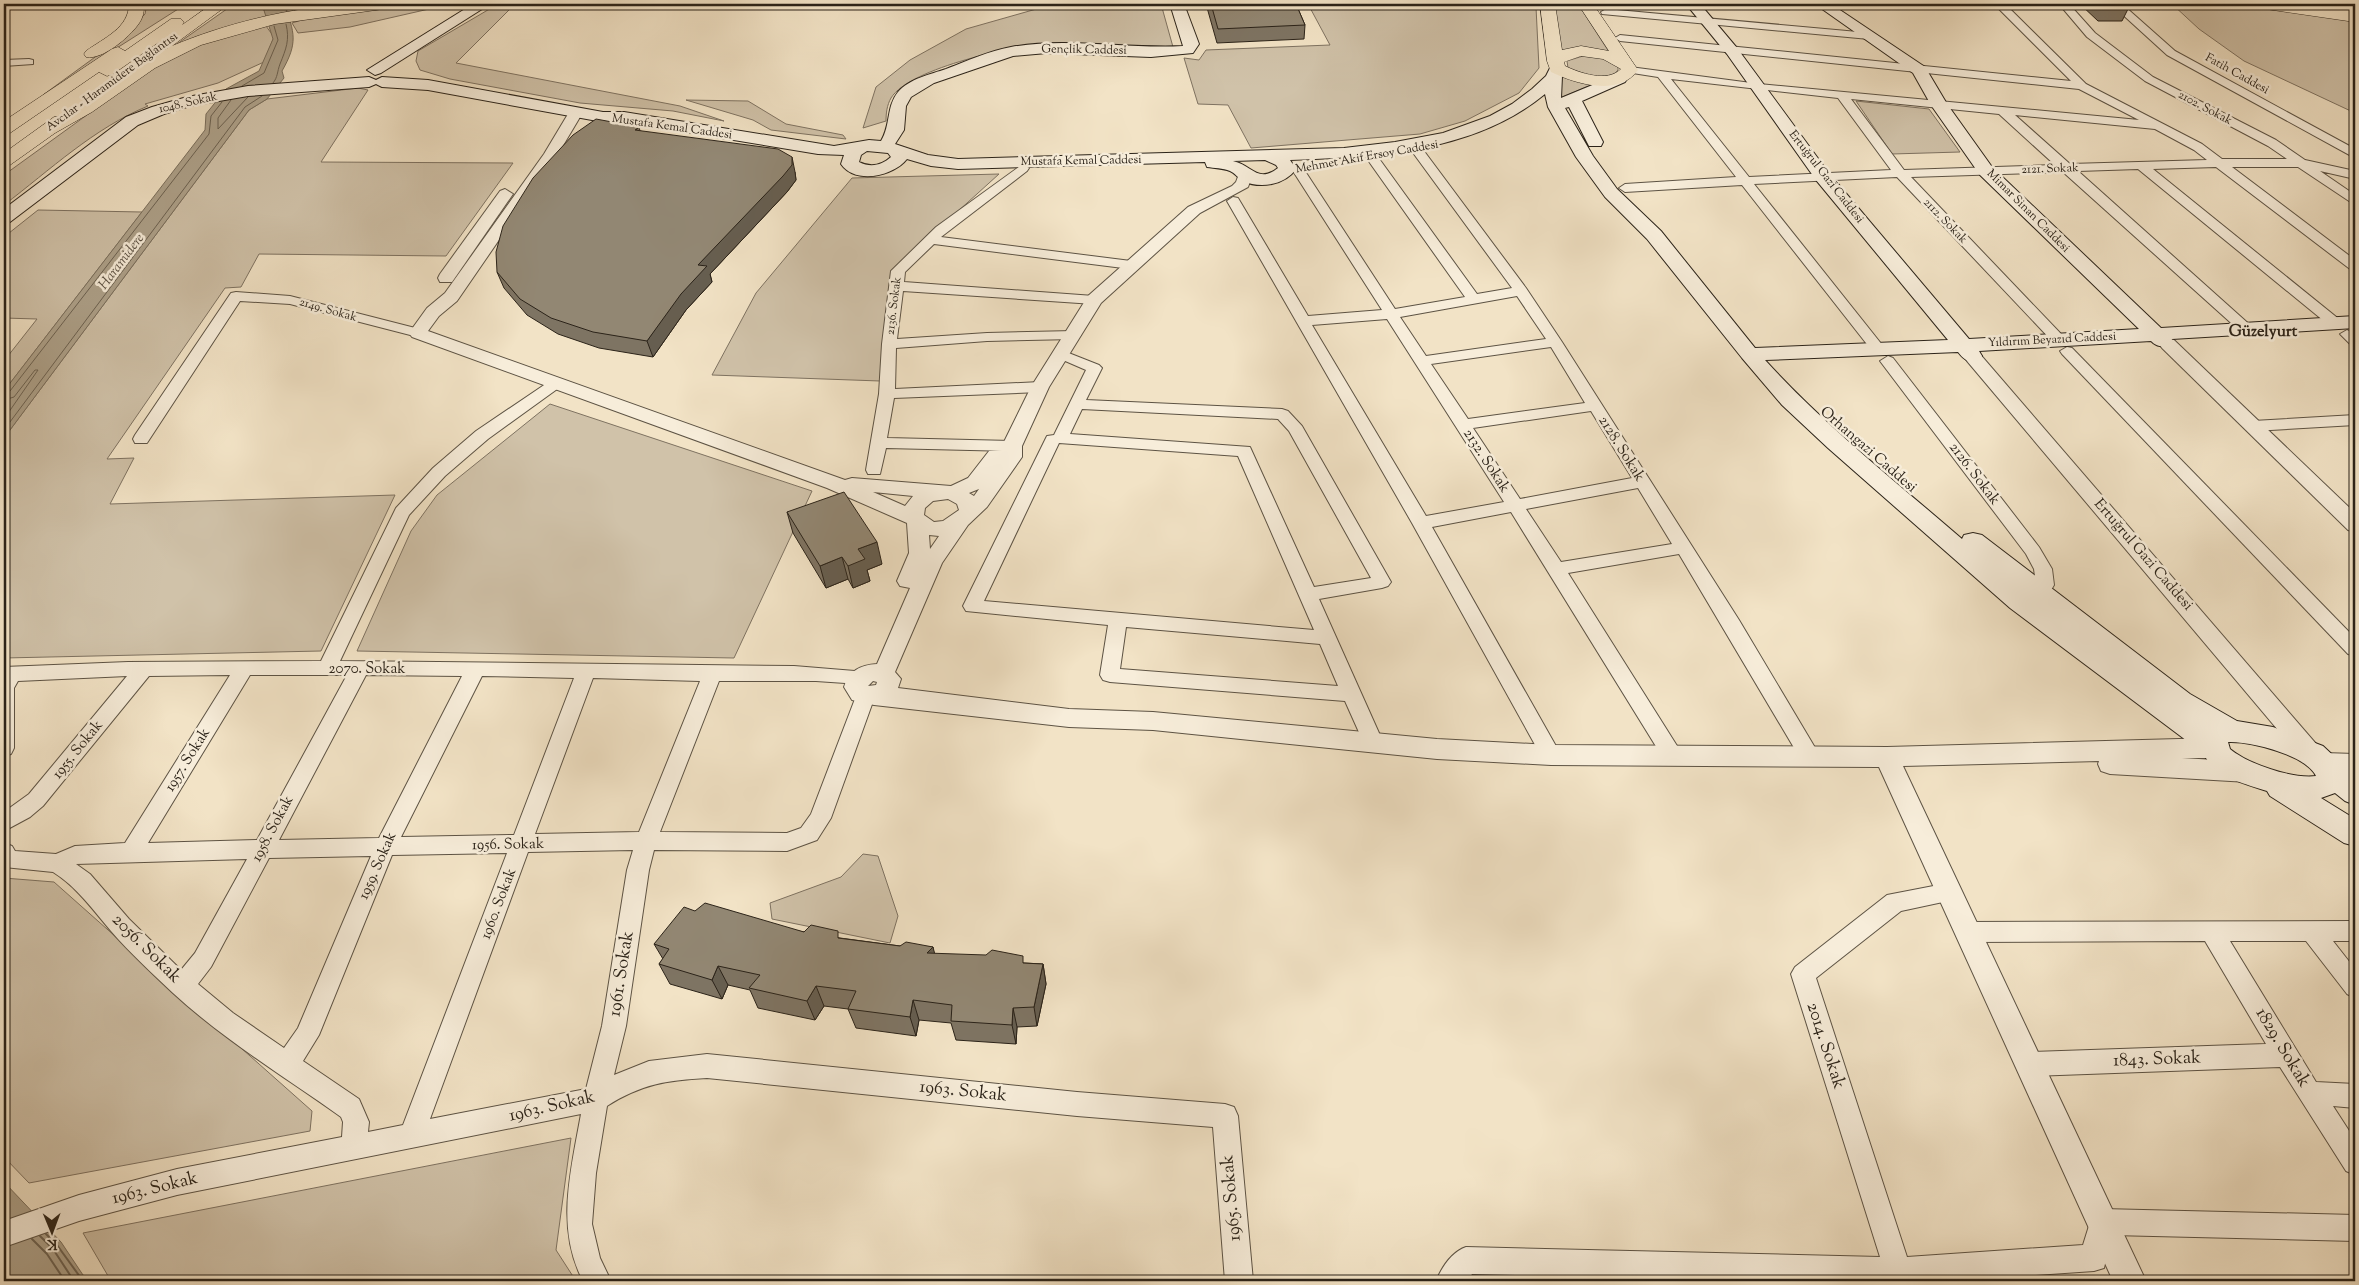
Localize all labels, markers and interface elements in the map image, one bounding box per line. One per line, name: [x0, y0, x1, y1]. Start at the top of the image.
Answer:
street label: Avcılar - Haramidere Bağlantısı: [42, 27, 182, 136]
street label: Gençlik Caddesi: [1041, 40, 1127, 60]
street label: Fatih Caddesi: [2202, 49, 2273, 99]
street label: 2102. Sokak: [2175, 86, 2236, 130]
street label: 1048. Sokak: [157, 87, 219, 118]
street label: Mustafa Kemal Caddesi: [611, 110, 734, 144]
street label: Ertuğrul Gazi Caddesi: [1784, 127, 1868, 228]
street label: Mehmet Akif Ersoy Caddesi: [1294, 135, 1441, 178]
street label: Mustafa Kemal Caddesi: [1020, 151, 1142, 171]
street label: 2121. Sokak: [2021, 159, 2079, 179]
street label: Mimar Sinan Caddesi: [1982, 165, 2074, 257]
street label: 2112. Sokak: [1919, 194, 1972, 248]
water label: Haramidere: [94, 230, 150, 294]
street label: 2136. Sokak: [882, 276, 907, 336]
street label: 2149. Sokak: [297, 293, 359, 327]
district label: Güzelyurt: [2229, 321, 2298, 344]
street label: Yıldırım Beyazıd Caddesi: [1987, 328, 2117, 352]
street label: Orhangazi Caddesi: [1815, 402, 1921, 498]
street label: 2128. Sokak: [1593, 412, 1649, 486]
street label: 2132. Sokak: [1457, 425, 1515, 497]
street label: 2126. Sokak: [1943, 438, 2005, 510]
street label: Ertuğrul Gazi Caddesi: [2088, 494, 2198, 616]
street label: 2070. Sokak: [328, 659, 406, 680]
street label: 1955. Sokak: [48, 716, 108, 784]
street label: 1957. Sokak: [160, 724, 216, 796]
street label: 1958. Sokak: [247, 792, 299, 866]
street label: 1959. Sokak: [354, 829, 402, 903]
street label: 1956. Sokak: [472, 834, 544, 856]
street label: 1960. Sokak: [476, 865, 522, 943]
street label: 2056. Sokak: [105, 908, 187, 990]
street label: 1961. Sokak: [602, 929, 642, 1019]
street label: 2014. Sokak: [1799, 999, 1851, 1093]
street label: 1829. Sokak: [2248, 1003, 2316, 1093]
street label: 1843. Sokak: [2113, 1045, 2202, 1075]
street label: 1963. Sokak: [918, 1074, 1008, 1110]
street label: 1963. Sokak: [506, 1084, 598, 1130]
street label: 1965. Sokak: [1215, 1154, 1249, 1242]
street label: 1963. Sokak: [109, 1166, 201, 1212]
north arrow: [28, 1208, 78, 1258]
text: K: [46, 1233, 57, 1253]

